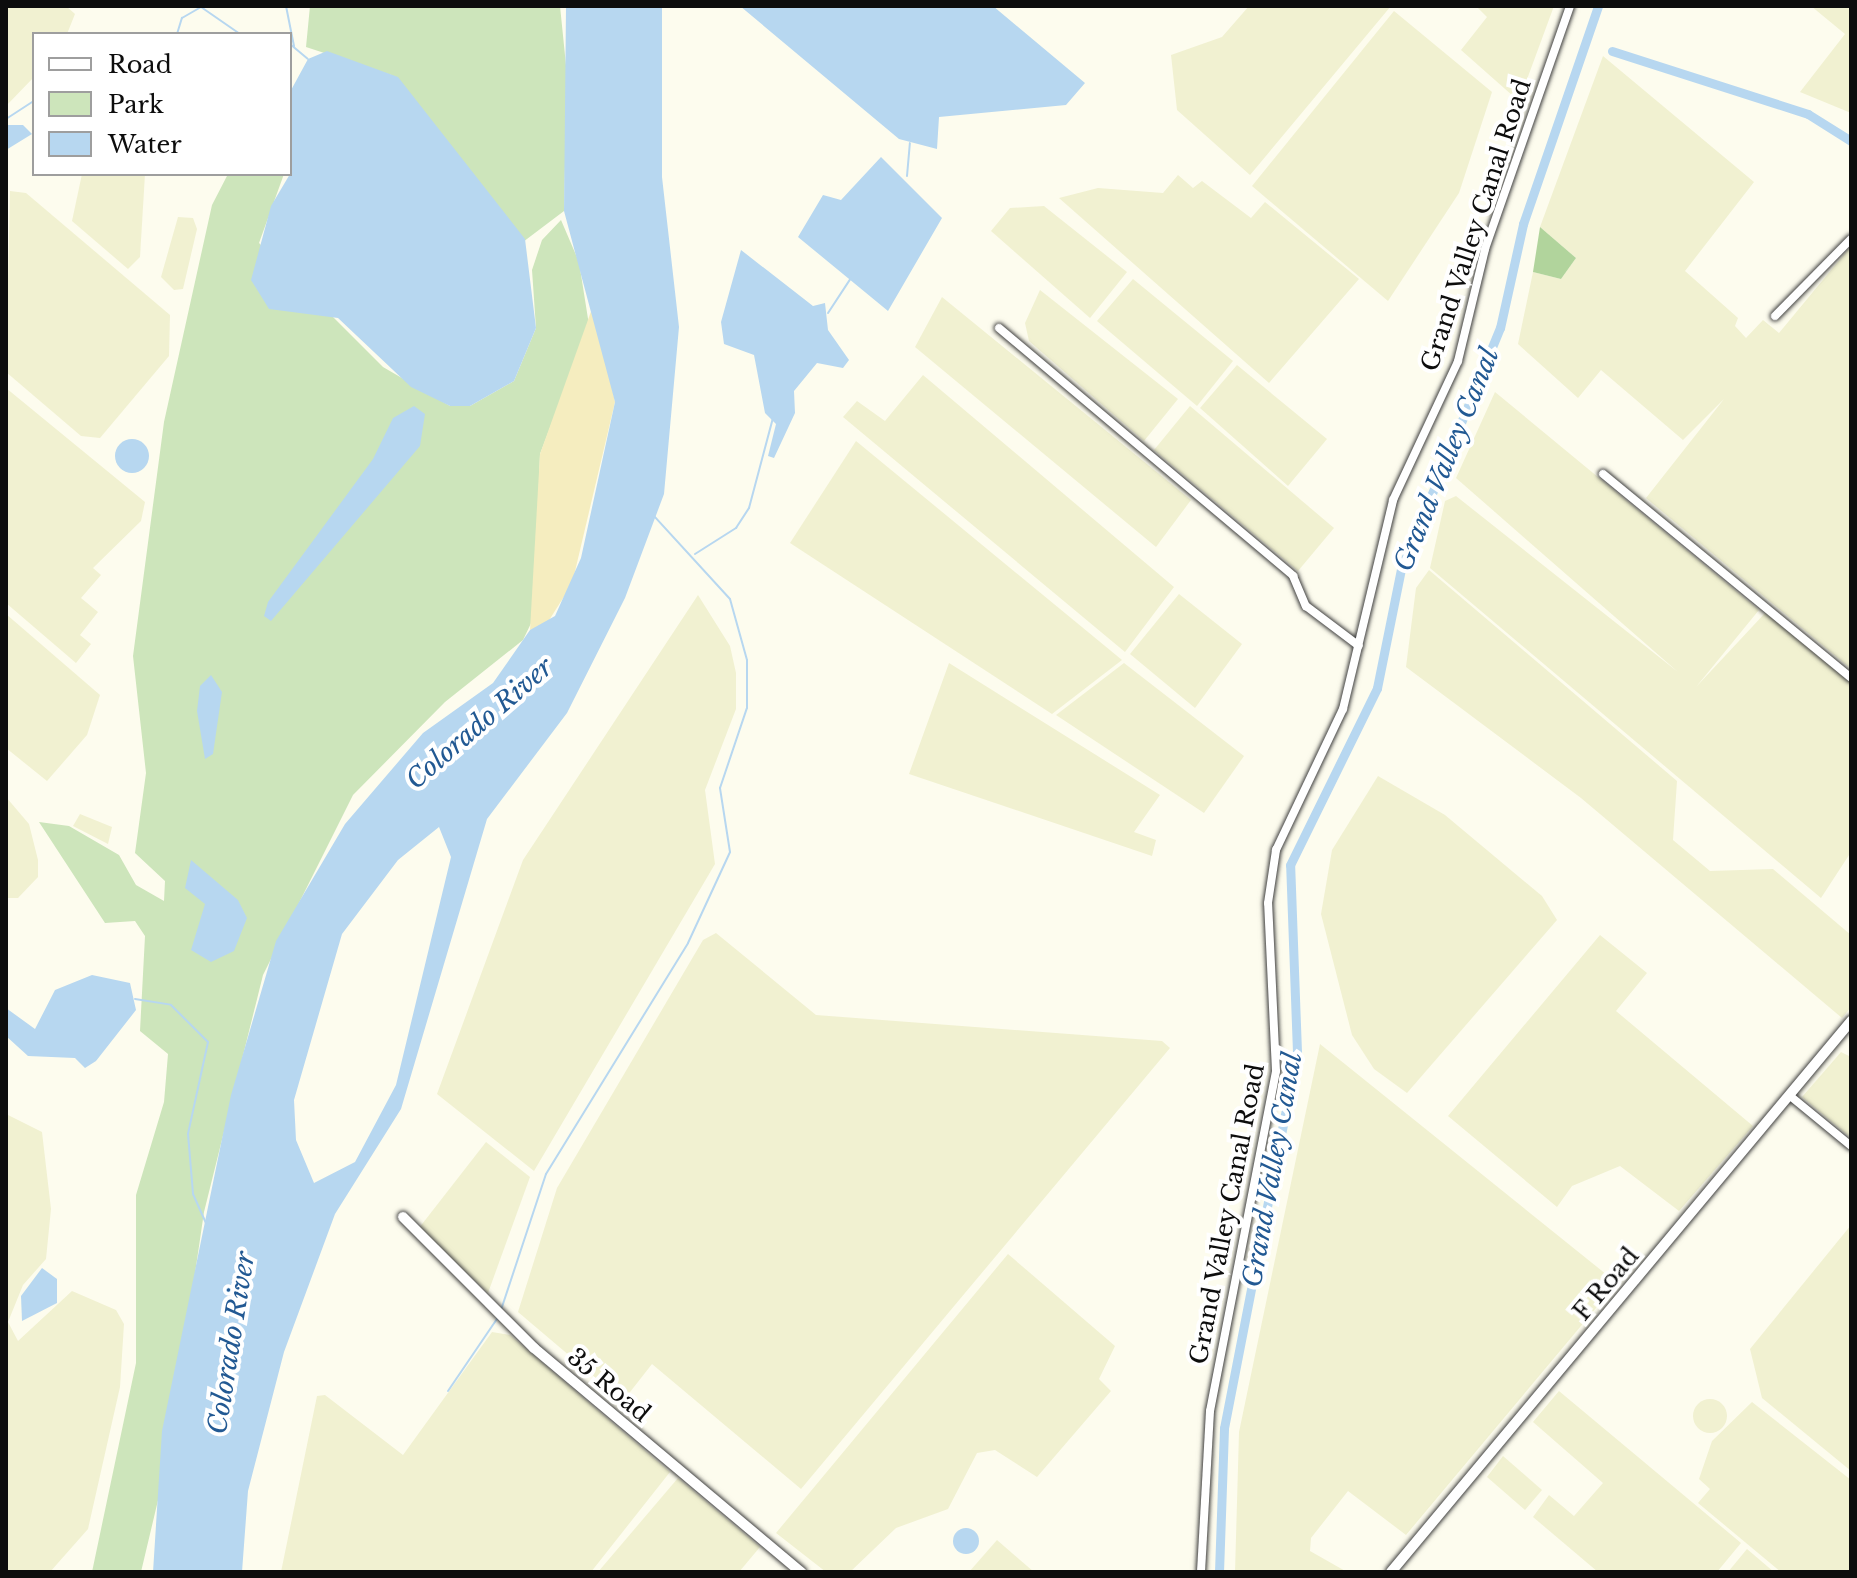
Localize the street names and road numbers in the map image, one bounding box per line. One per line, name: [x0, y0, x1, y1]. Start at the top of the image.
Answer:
street label: Grand Valley Canal Road: [1415, 74, 1537, 376]
street label: Grand Valley Canal Road: [1184, 1060, 1270, 1368]
street label: F Road: [1567, 1241, 1645, 1327]
street label: 35 Road: [562, 1342, 656, 1428]

